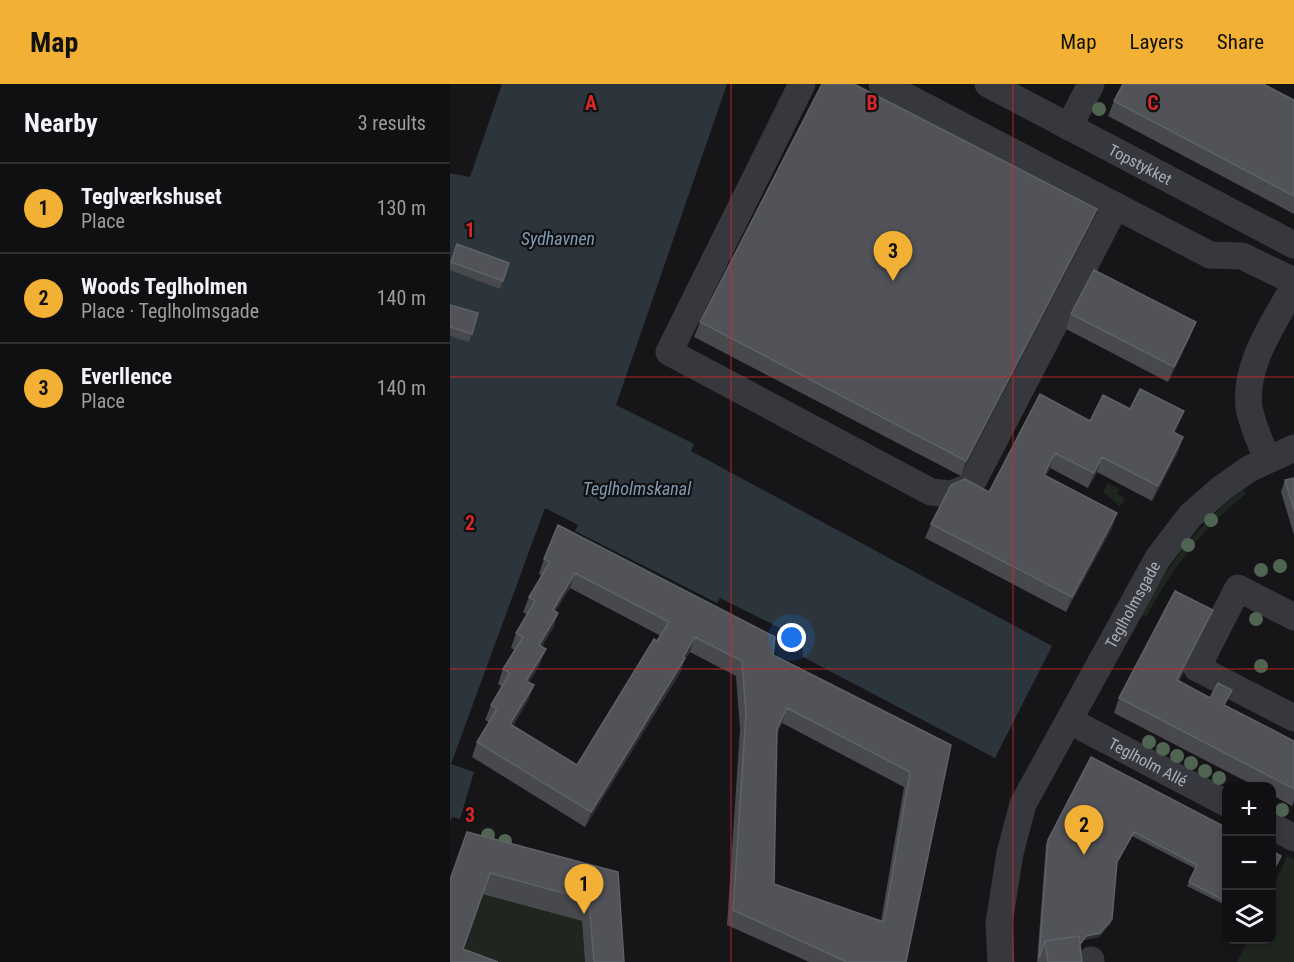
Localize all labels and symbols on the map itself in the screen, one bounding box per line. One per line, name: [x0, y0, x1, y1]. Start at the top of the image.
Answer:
text: A: [585, 91, 597, 115]
text: B: [866, 91, 878, 115]
text: C: [1147, 91, 1159, 115]
street label: Topstykket: [1105, 140, 1175, 189]
text: 1: [465, 218, 475, 242]
water label: Sydhavnen: [521, 228, 595, 249]
pin: 3: [874, 232, 912, 281]
water label: Teglholmskanal: [583, 478, 692, 499]
text: 2: [465, 511, 475, 535]
street label: Teglholmsgade: [1101, 558, 1164, 652]
your location: [777, 623, 806, 652]
street label: Teglholm Allé: [1105, 734, 1190, 791]
text: 3: [465, 803, 475, 827]
pin: 2: [1064, 806, 1104, 855]
pin: 1: [564, 864, 604, 914]

